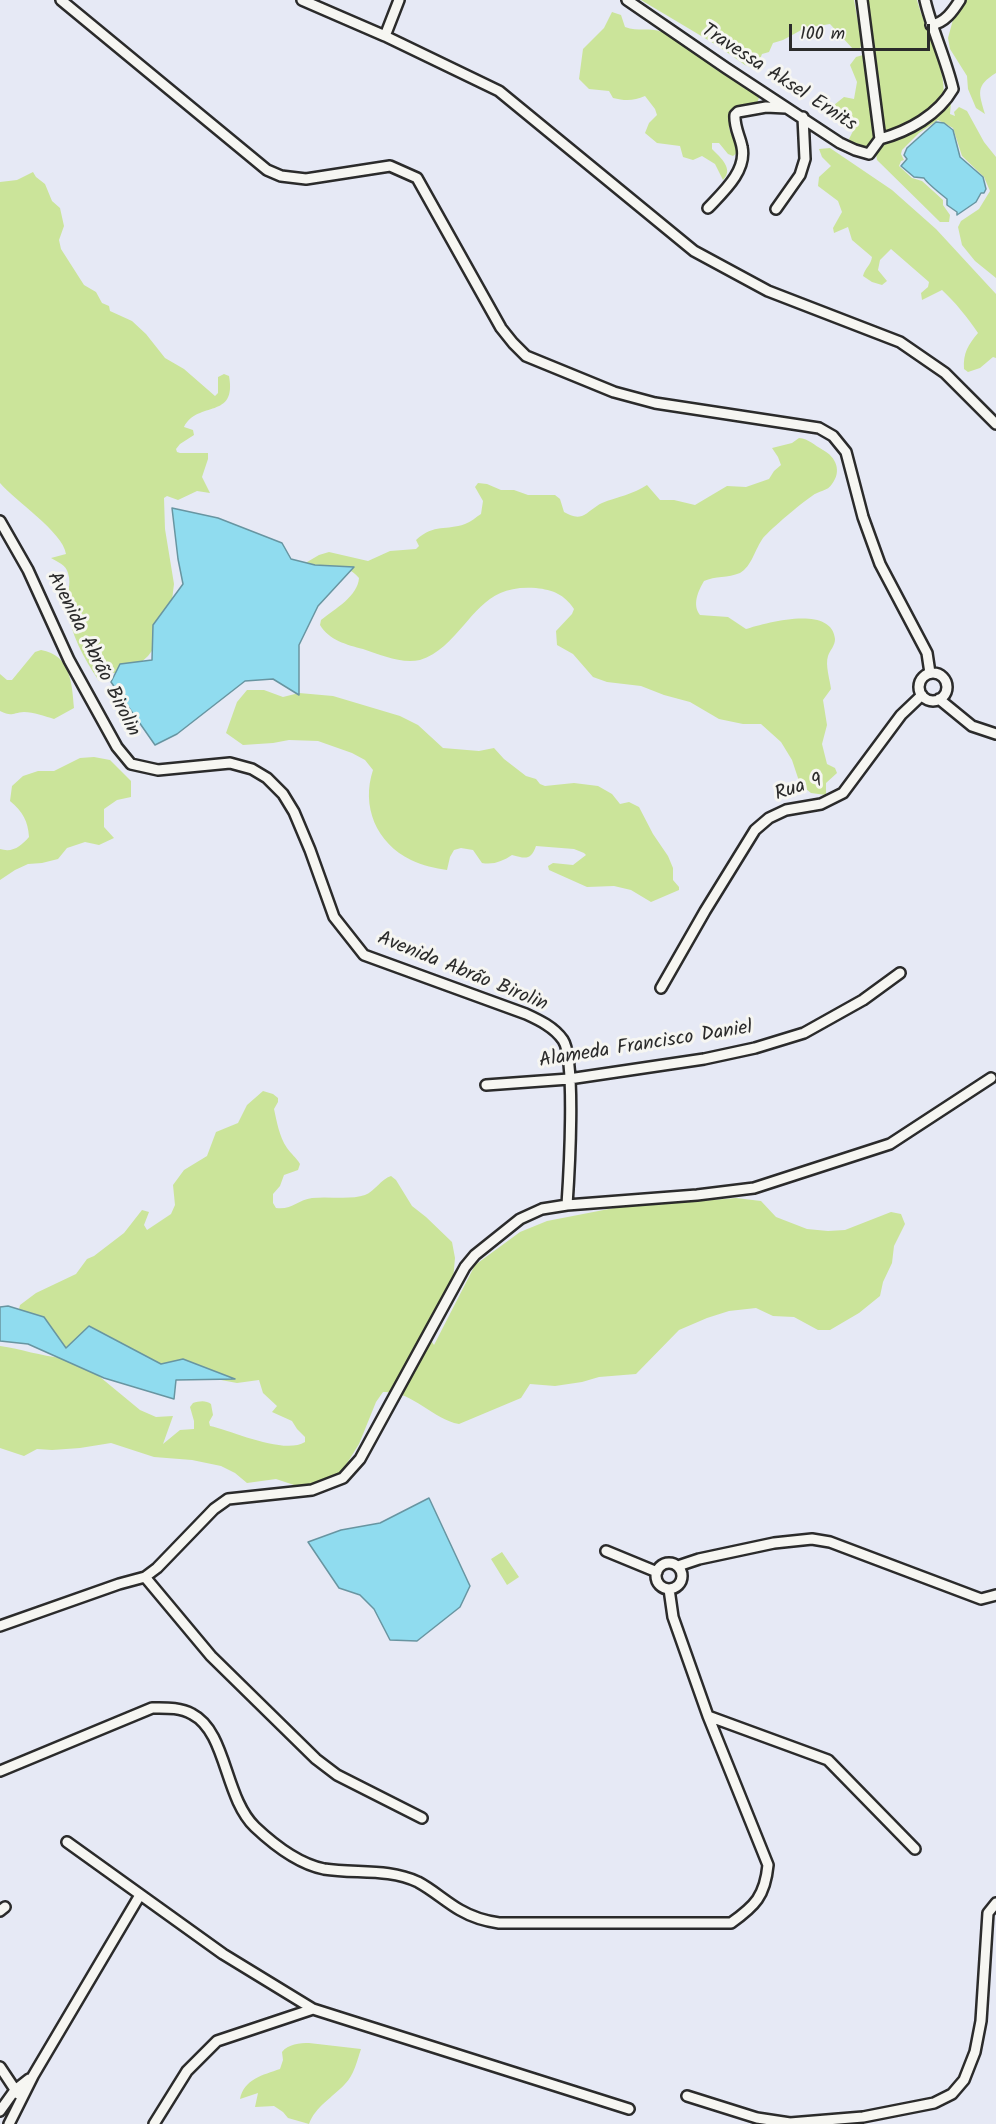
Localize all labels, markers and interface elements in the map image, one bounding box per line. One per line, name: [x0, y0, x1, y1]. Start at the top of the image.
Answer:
scale bar: [792, 12, 933, 50]
street label: Travessa Aksel Ernits: [696, 20, 860, 138]
text: 100 m: [800, 20, 845, 49]
street label: Avenida Abrão Birolin: [40, 569, 144, 741]
street label: Rua 9: [772, 770, 826, 808]
street label: Avenida Abrão Birolin: [373, 928, 551, 1018]
street label: Alameda Francisco Daniel: [538, 1017, 754, 1075]

